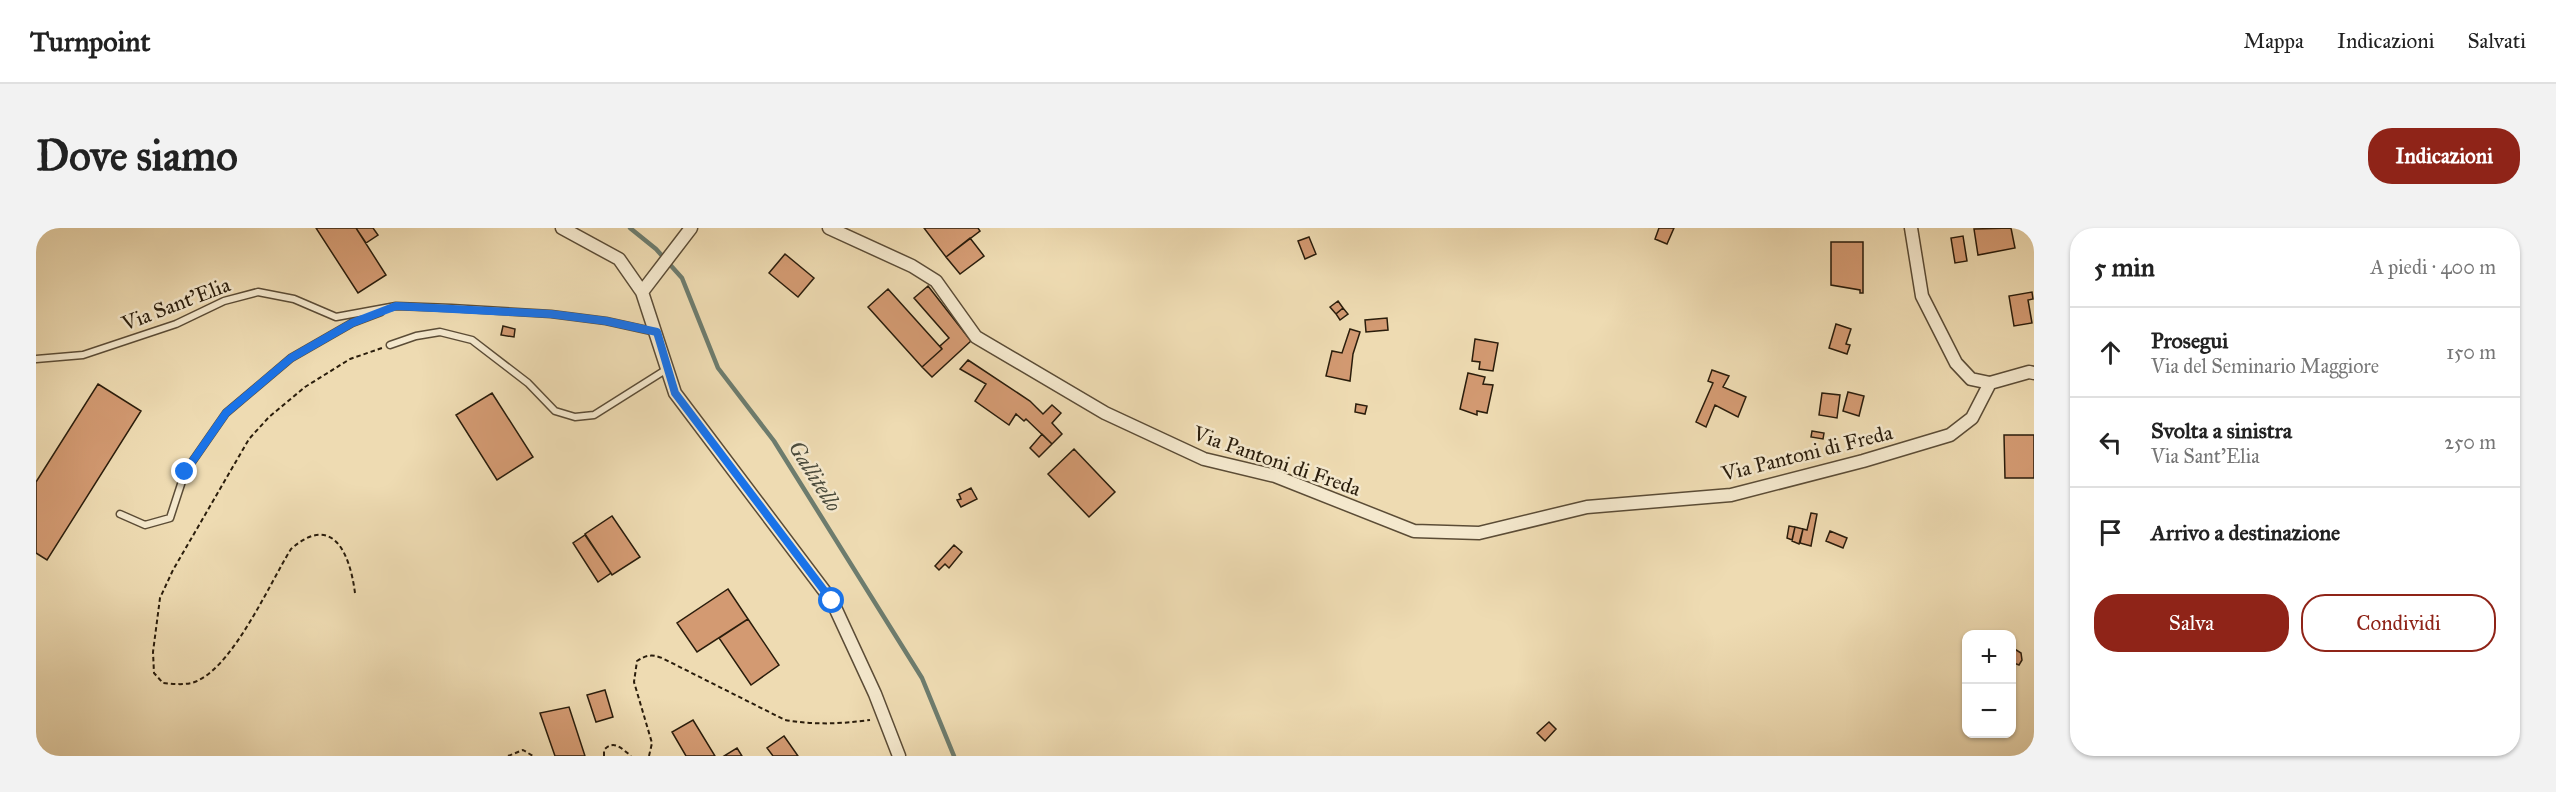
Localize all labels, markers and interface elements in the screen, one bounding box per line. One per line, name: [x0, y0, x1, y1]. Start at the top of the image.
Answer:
text: Turnpoint: [30, 24, 150, 59]
text: Mappa: [2244, 28, 2304, 54]
text: Indicazioni: [2337, 28, 2435, 54]
text: Salvati: [2468, 28, 2526, 54]
button: Indicazioni: [2368, 128, 2520, 184]
text: Dove siamo: [36, 130, 238, 182]
text: 5 min: [2094, 251, 2155, 283]
text: A piedi · 400 m: [2370, 255, 2496, 279]
street label: Via Sant'Elia: [117, 271, 234, 337]
text: Prosegui: [2151, 327, 2228, 354]
icon: ahead: [2094, 336, 2127, 369]
text: 150 m: [2446, 340, 2496, 364]
text: Via del Seminario Maggiore: [2151, 354, 2379, 378]
text: Svolta a sinistra: [2151, 417, 2292, 444]
street label: Via Pantoni di Freda: [1718, 419, 1895, 487]
street label: Via Pantoni di Freda: [1189, 420, 1364, 502]
icon: left: [2094, 426, 2127, 459]
text: 250 m: [2444, 430, 2496, 454]
water label: Gallitello: [783, 435, 847, 517]
text: Via Sant'Elia: [2151, 444, 2260, 468]
route end: [171, 458, 197, 484]
icon: arrive: [2094, 516, 2127, 549]
text: Arrivo a destinazione: [2151, 519, 2340, 546]
route start: [818, 587, 844, 613]
button: Salva: [2094, 594, 2289, 652]
button: Condividi: [2301, 594, 2496, 652]
map controls: [1962, 630, 2016, 738]
button: +: [1962, 630, 2016, 684]
button: −: [1962, 684, 2016, 738]

